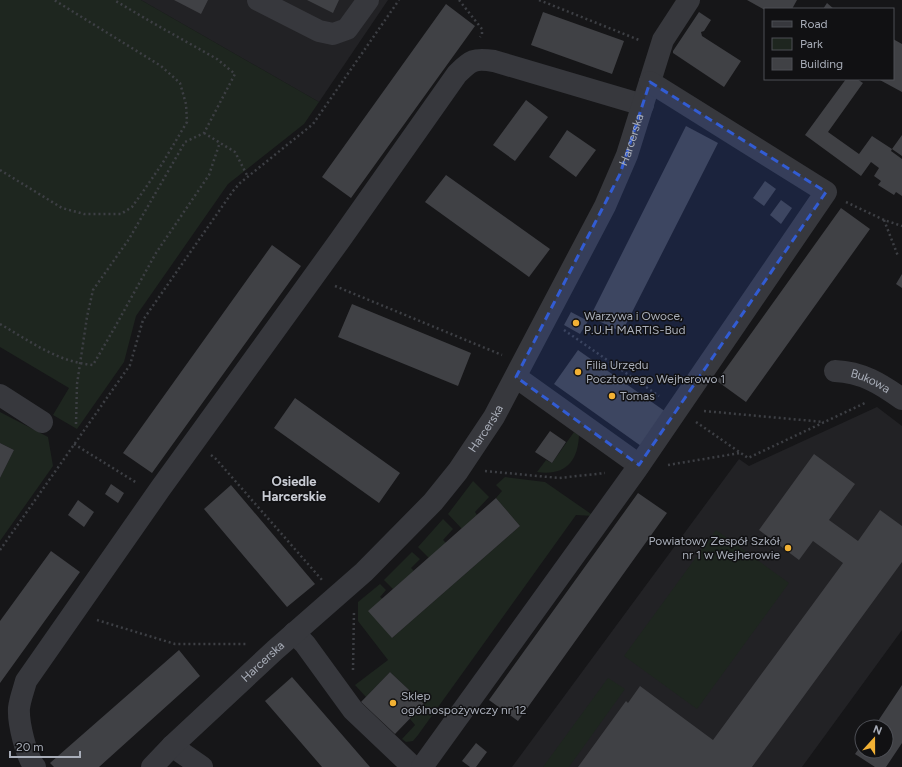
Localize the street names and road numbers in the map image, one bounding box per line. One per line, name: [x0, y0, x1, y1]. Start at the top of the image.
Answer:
street label: Harcerska: [616, 112, 646, 168]
street label: Bukowa: [849, 366, 893, 396]
street label: Harcerska: [465, 402, 506, 455]
street label: Harcerska: [238, 638, 287, 685]

